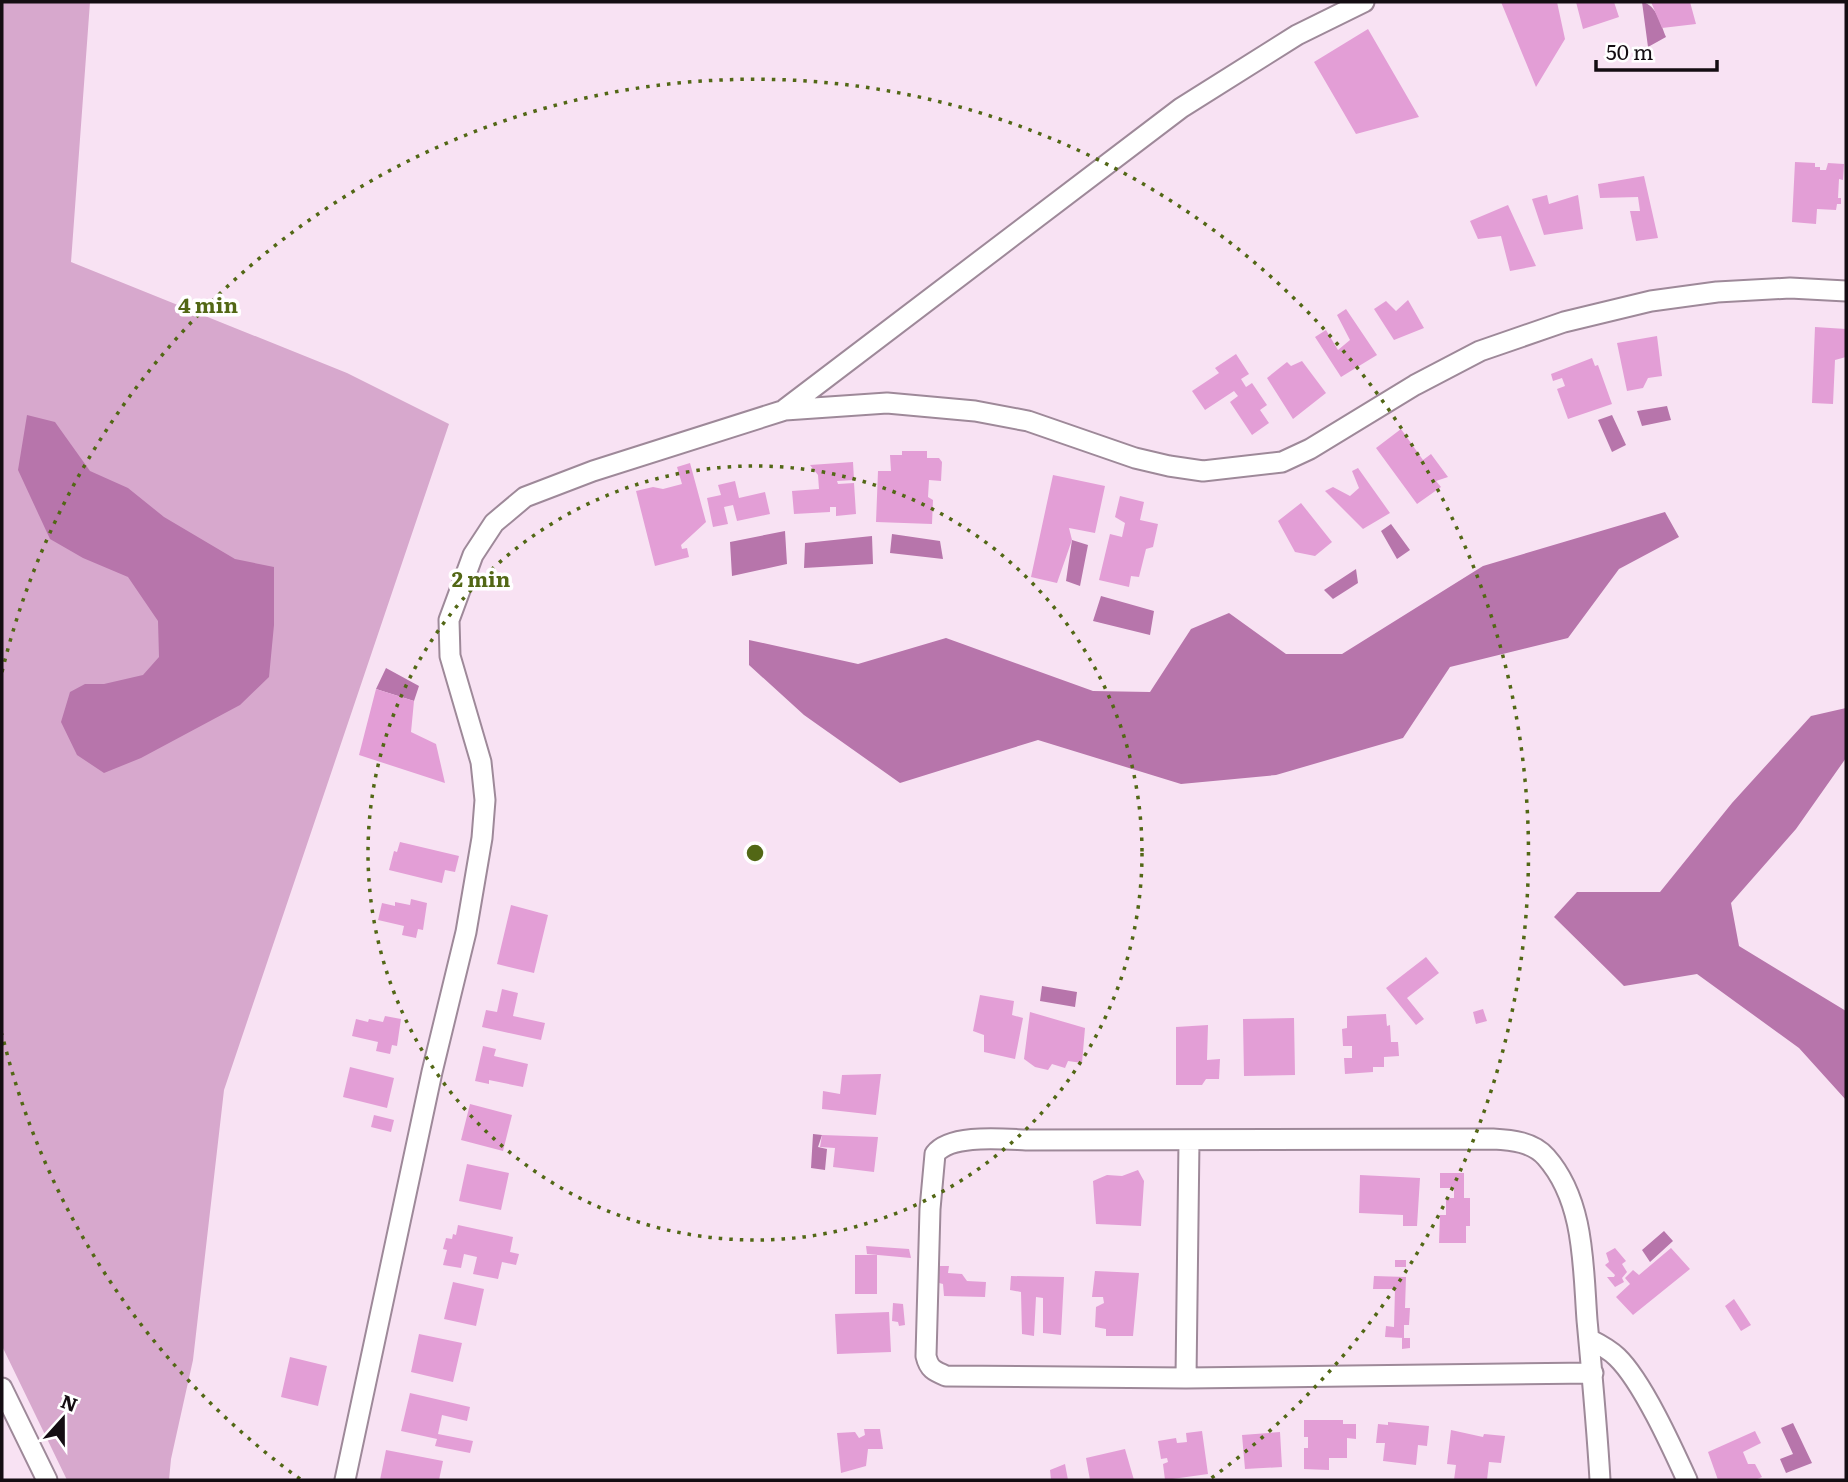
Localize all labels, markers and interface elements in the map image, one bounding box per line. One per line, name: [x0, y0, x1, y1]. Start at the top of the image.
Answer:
scale bar: [1596, 28, 1717, 72]
text: 50 m: [1606, 35, 1653, 66]
text: 4 min: [178, 288, 238, 319]
text: 2 min: [452, 562, 511, 593]
centre of rings: [743, 841, 767, 865]
north arrow: [28, 1384, 98, 1454]
text: N: [57, 1386, 82, 1418]

